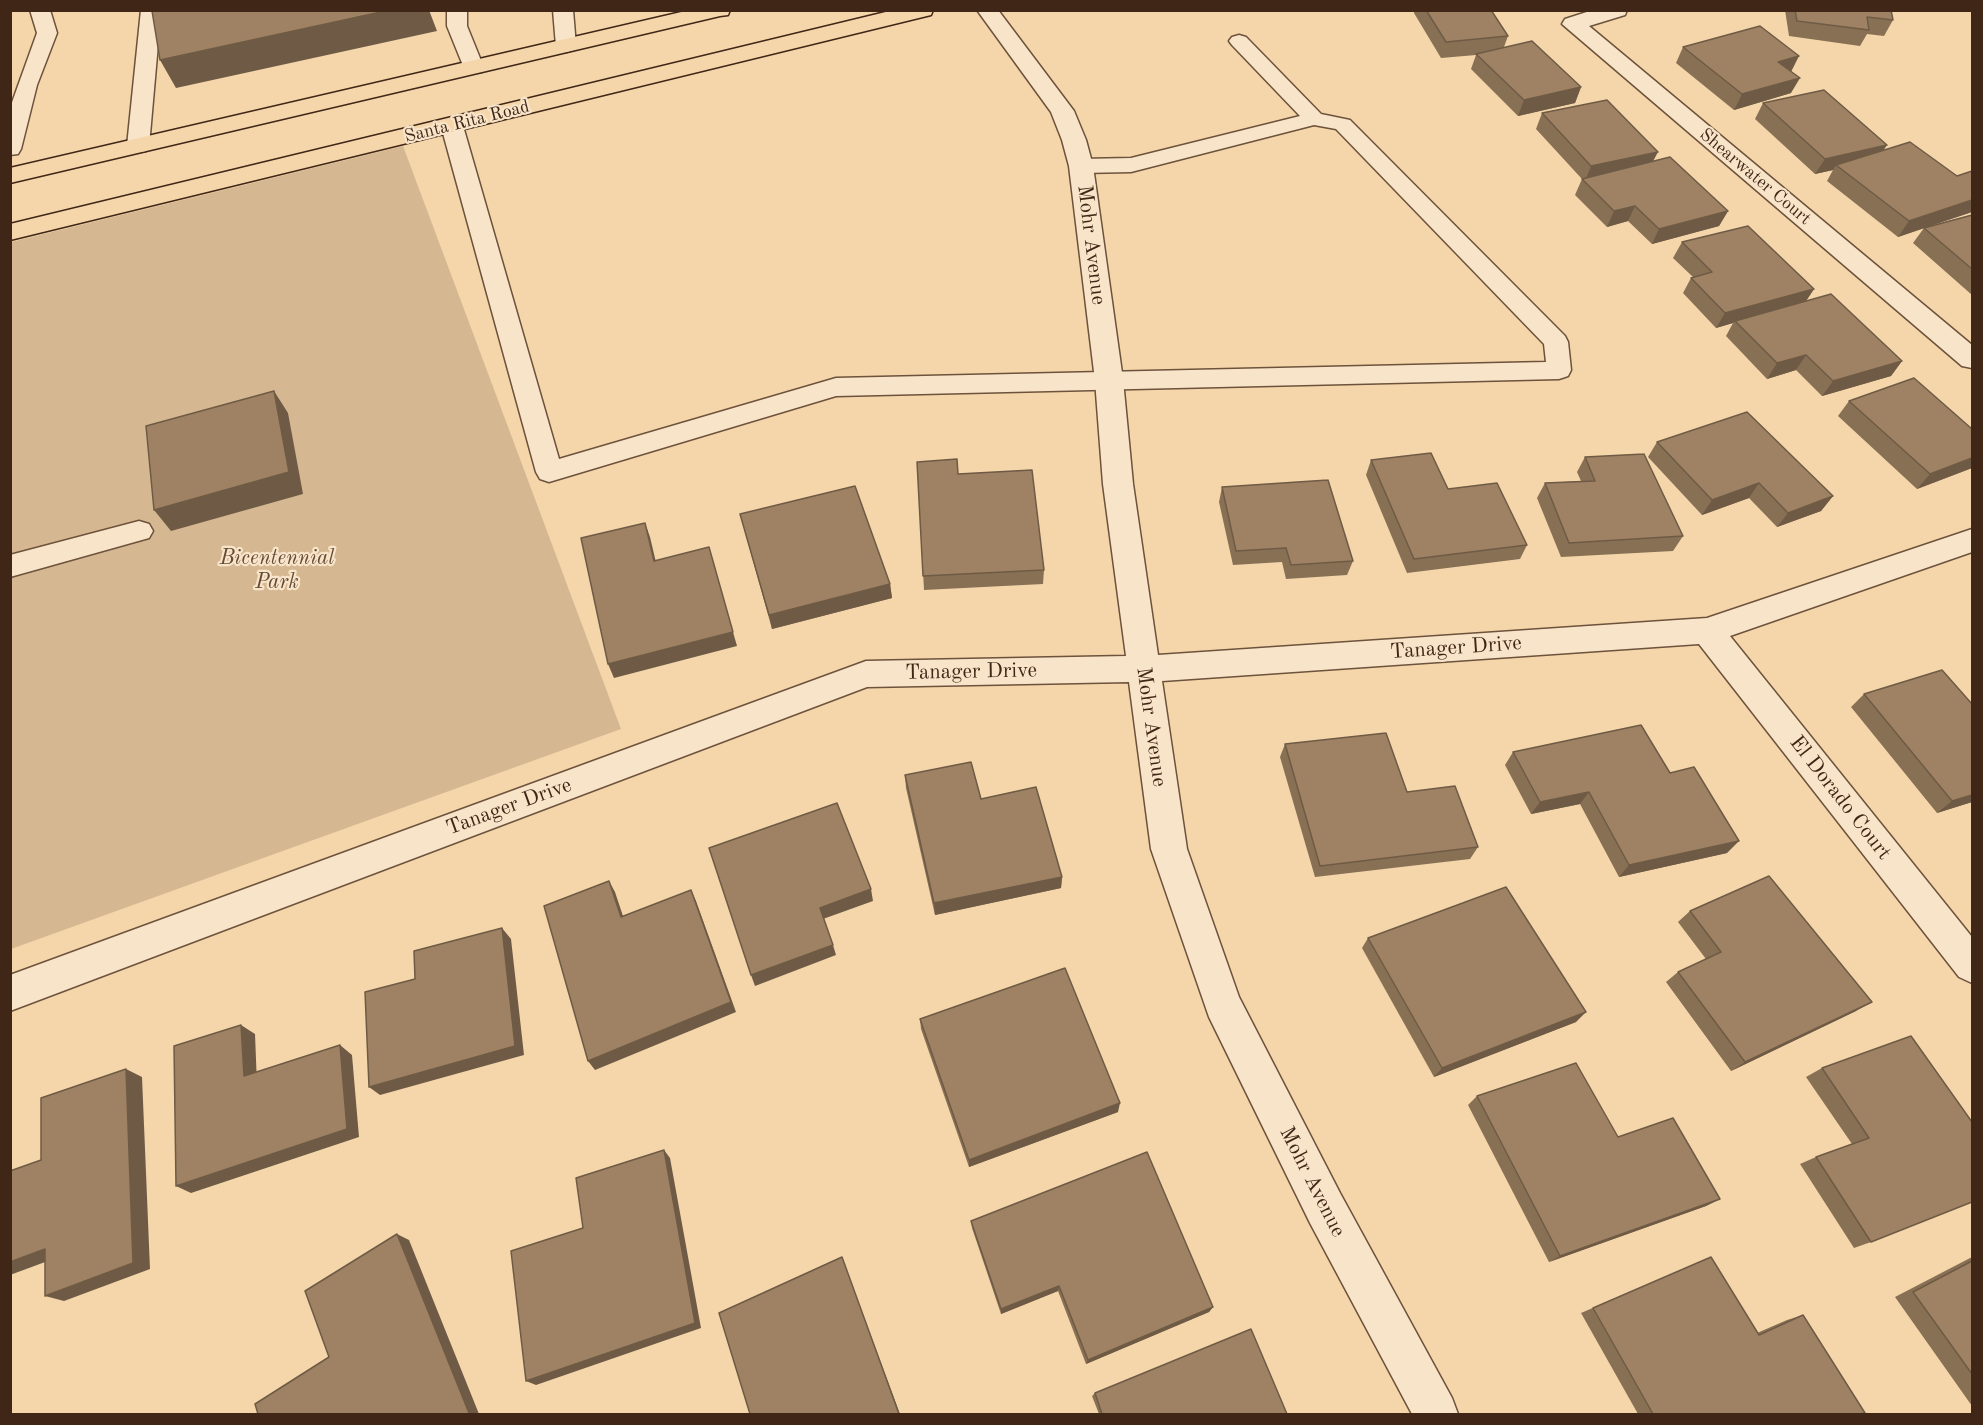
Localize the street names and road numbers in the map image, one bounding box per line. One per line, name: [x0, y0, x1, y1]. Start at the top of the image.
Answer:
street label: Santa Rita Road: [402, 96, 532, 148]
street label: Shearwater Court: [1695, 124, 1815, 230]
street label: Mohr Avenue: [1071, 184, 1111, 306]
street label: Tanager Drive: [1389, 631, 1523, 665]
street label: Tanager Drive: [905, 658, 1037, 686]
street label: Mohr Avenue: [1130, 666, 1172, 788]
street label: El Dorado Court: [1784, 731, 1896, 865]
street label: Tanager Drive: [443, 773, 575, 841]
street label: Mohr Avenue: [1273, 1123, 1351, 1241]

